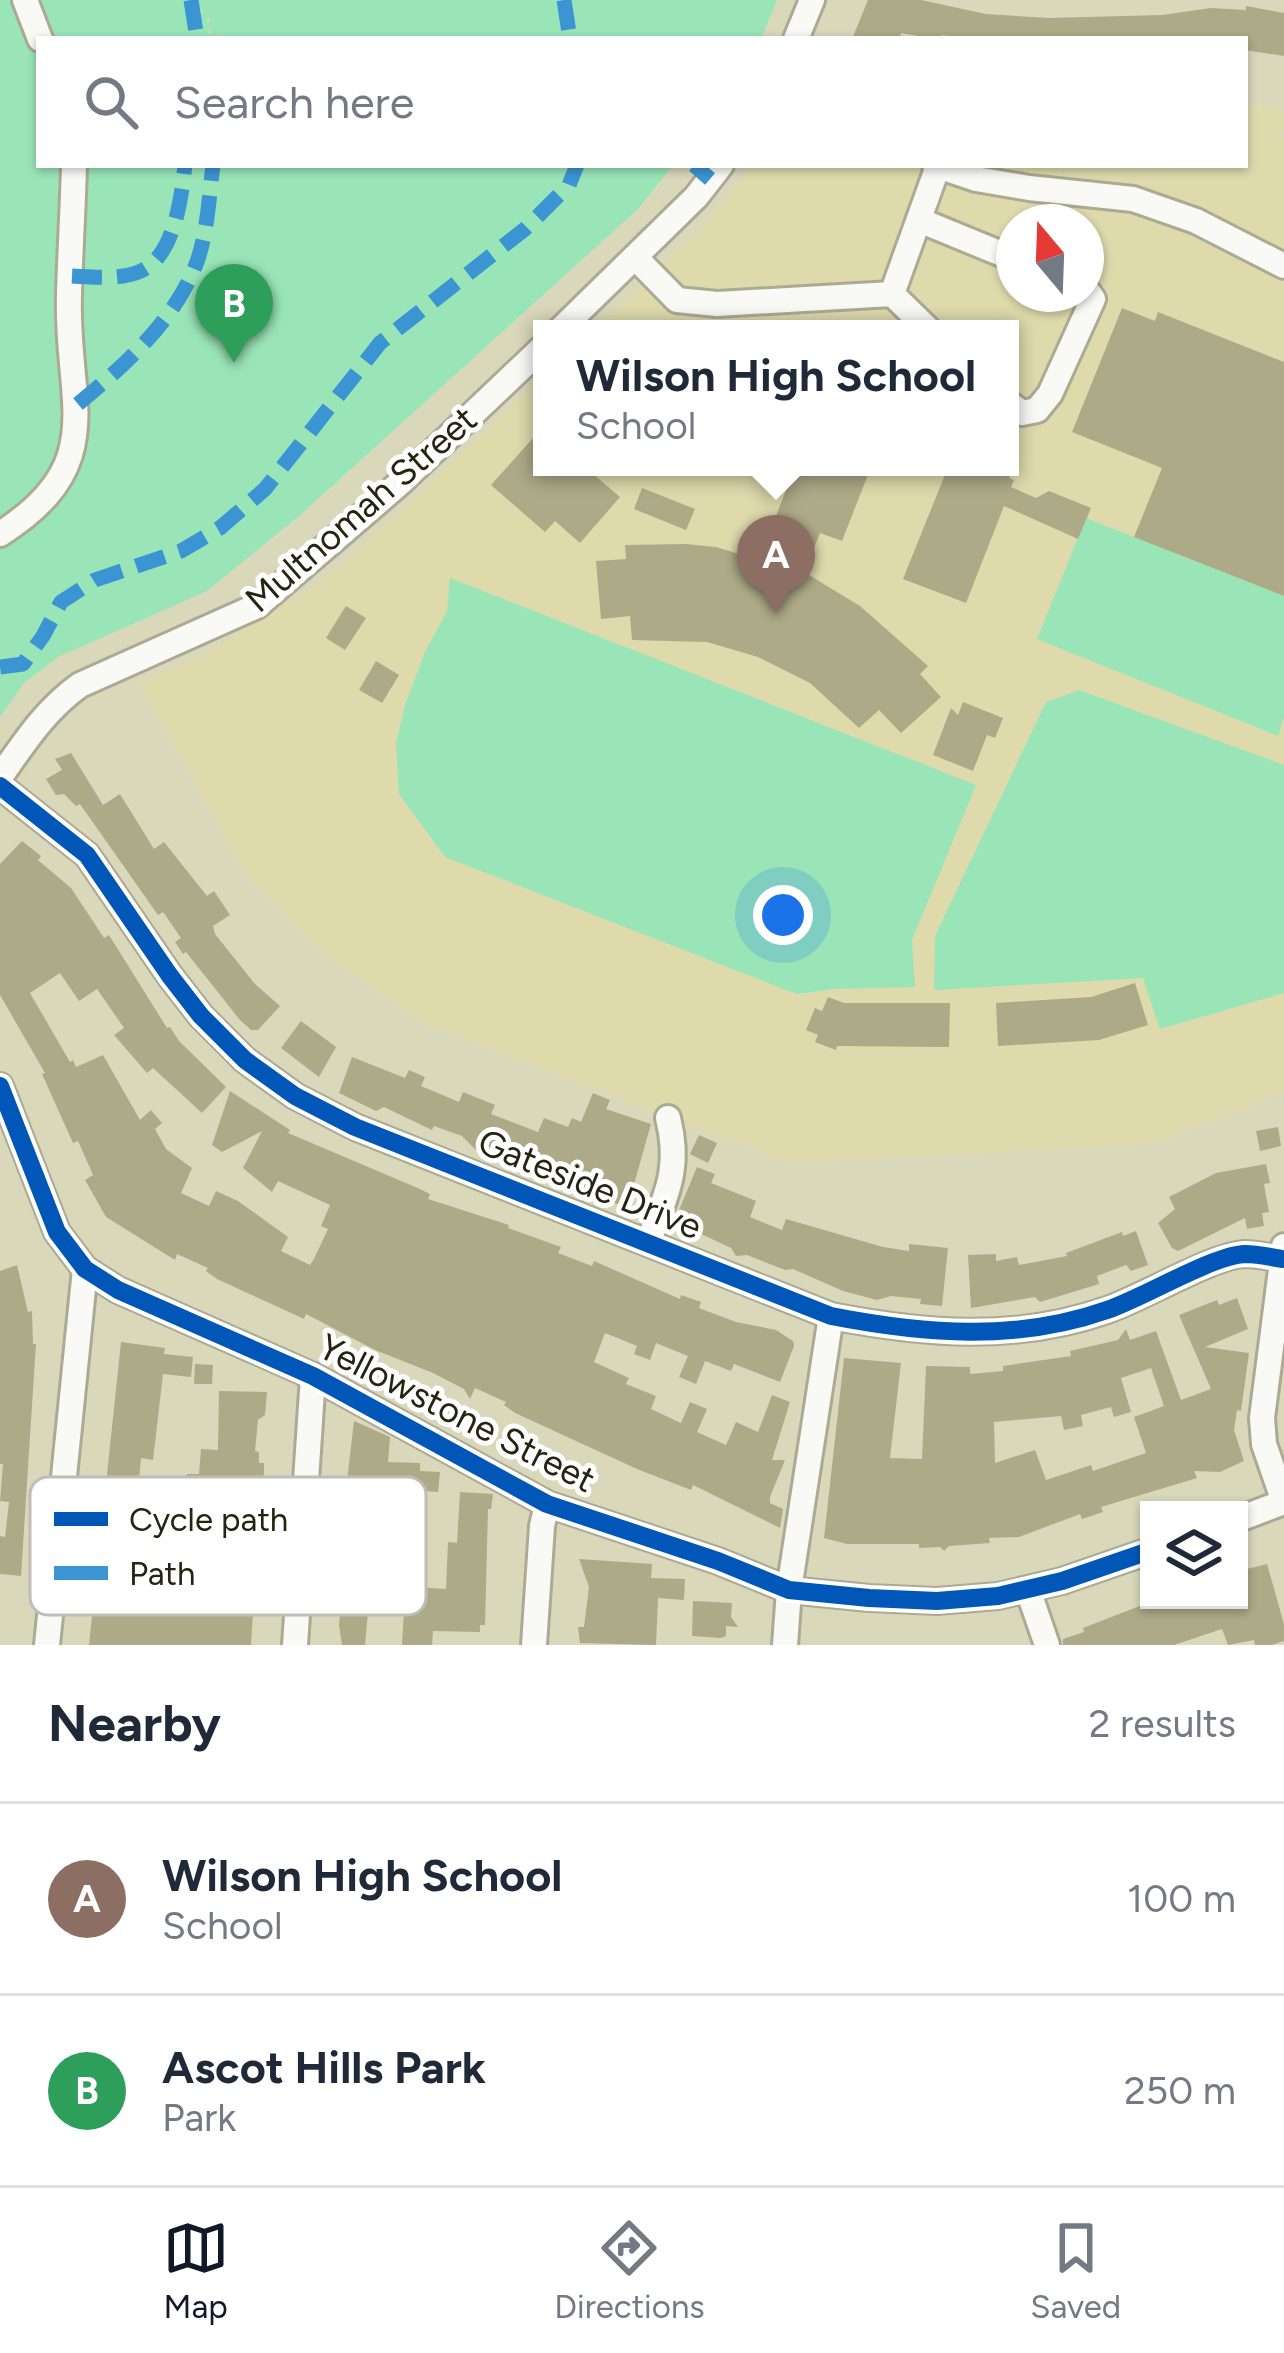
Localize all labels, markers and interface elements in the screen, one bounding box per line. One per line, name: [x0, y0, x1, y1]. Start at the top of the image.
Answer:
search box: [36, 36, 1248, 168]
icon: search: [78, 69, 144, 135]
text: Search here: [174, 75, 414, 129]
north arrow: [996, 204, 1104, 312]
pin: B: [195, 264, 273, 363]
popup: [533, 320, 1019, 476]
text: Wilson High School: [576, 348, 976, 402]
street label: Multnomah Street: [237, 397, 485, 621]
text: School: [576, 402, 696, 449]
pin: A: [737, 515, 815, 614]
your location: [753, 885, 813, 945]
street label: Gateside Drive: [472, 1120, 708, 1248]
street label: Yellowstone Street: [312, 1325, 602, 1501]
legend: [30, 1477, 426, 1615]
text: Cycle path: [129, 1500, 288, 1539]
map controls: [1140, 1501, 1248, 1609]
button: layers: [1140, 1501, 1248, 1609]
text: Path: [129, 1554, 196, 1593]
text: Nearby: [48, 1693, 221, 1754]
text: 2 results: [1089, 1700, 1236, 1747]
text: Wilson High School: [162, 1848, 562, 1902]
text: A: [73, 1875, 101, 1922]
text: 100 m: [1127, 1875, 1236, 1922]
text: School: [162, 1902, 283, 1949]
text: Ascot Hills Park: [162, 2040, 486, 2094]
text: B: [75, 2067, 99, 2114]
text: 250 m: [1124, 2067, 1236, 2114]
text: Park: [162, 2094, 236, 2141]
tab: Map: [163, 2215, 229, 2326]
tab: Directions: [554, 2215, 705, 2326]
tab: Saved: [1030, 2215, 1121, 2326]

